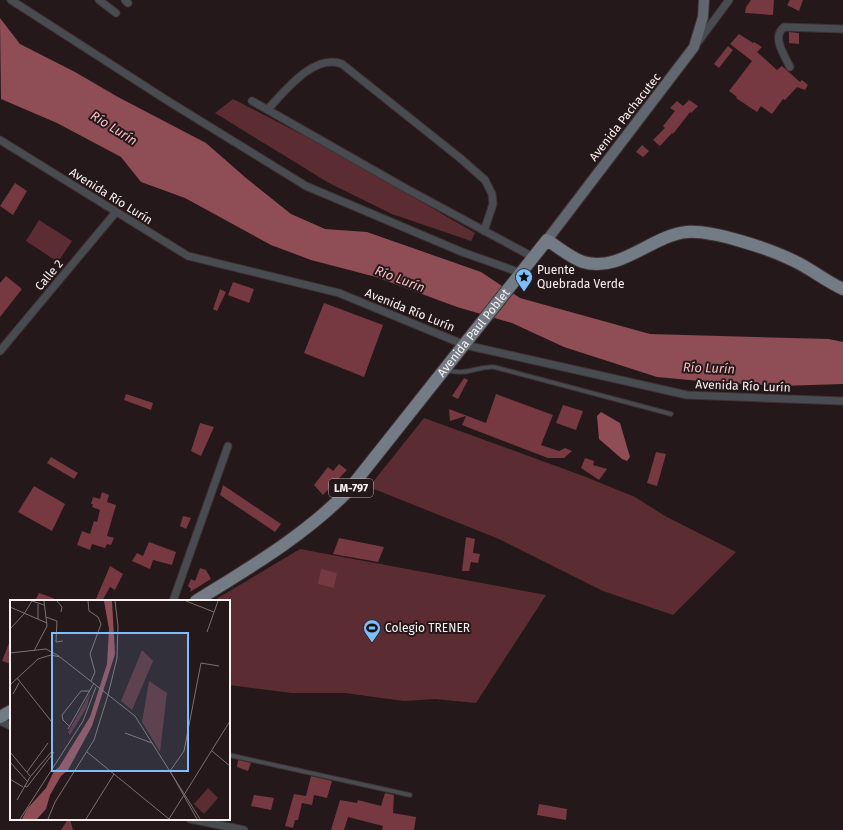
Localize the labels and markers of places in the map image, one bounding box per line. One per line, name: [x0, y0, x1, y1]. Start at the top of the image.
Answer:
place label: Puente Quebrada Verde: [537, 263, 624, 291]
place icon: Puente Quebrada Verde: [514, 267, 534, 292]
sports icon: Colegio TRENER: [362, 618, 382, 643]
place label: Colegio TRENER: [385, 621, 470, 635]

